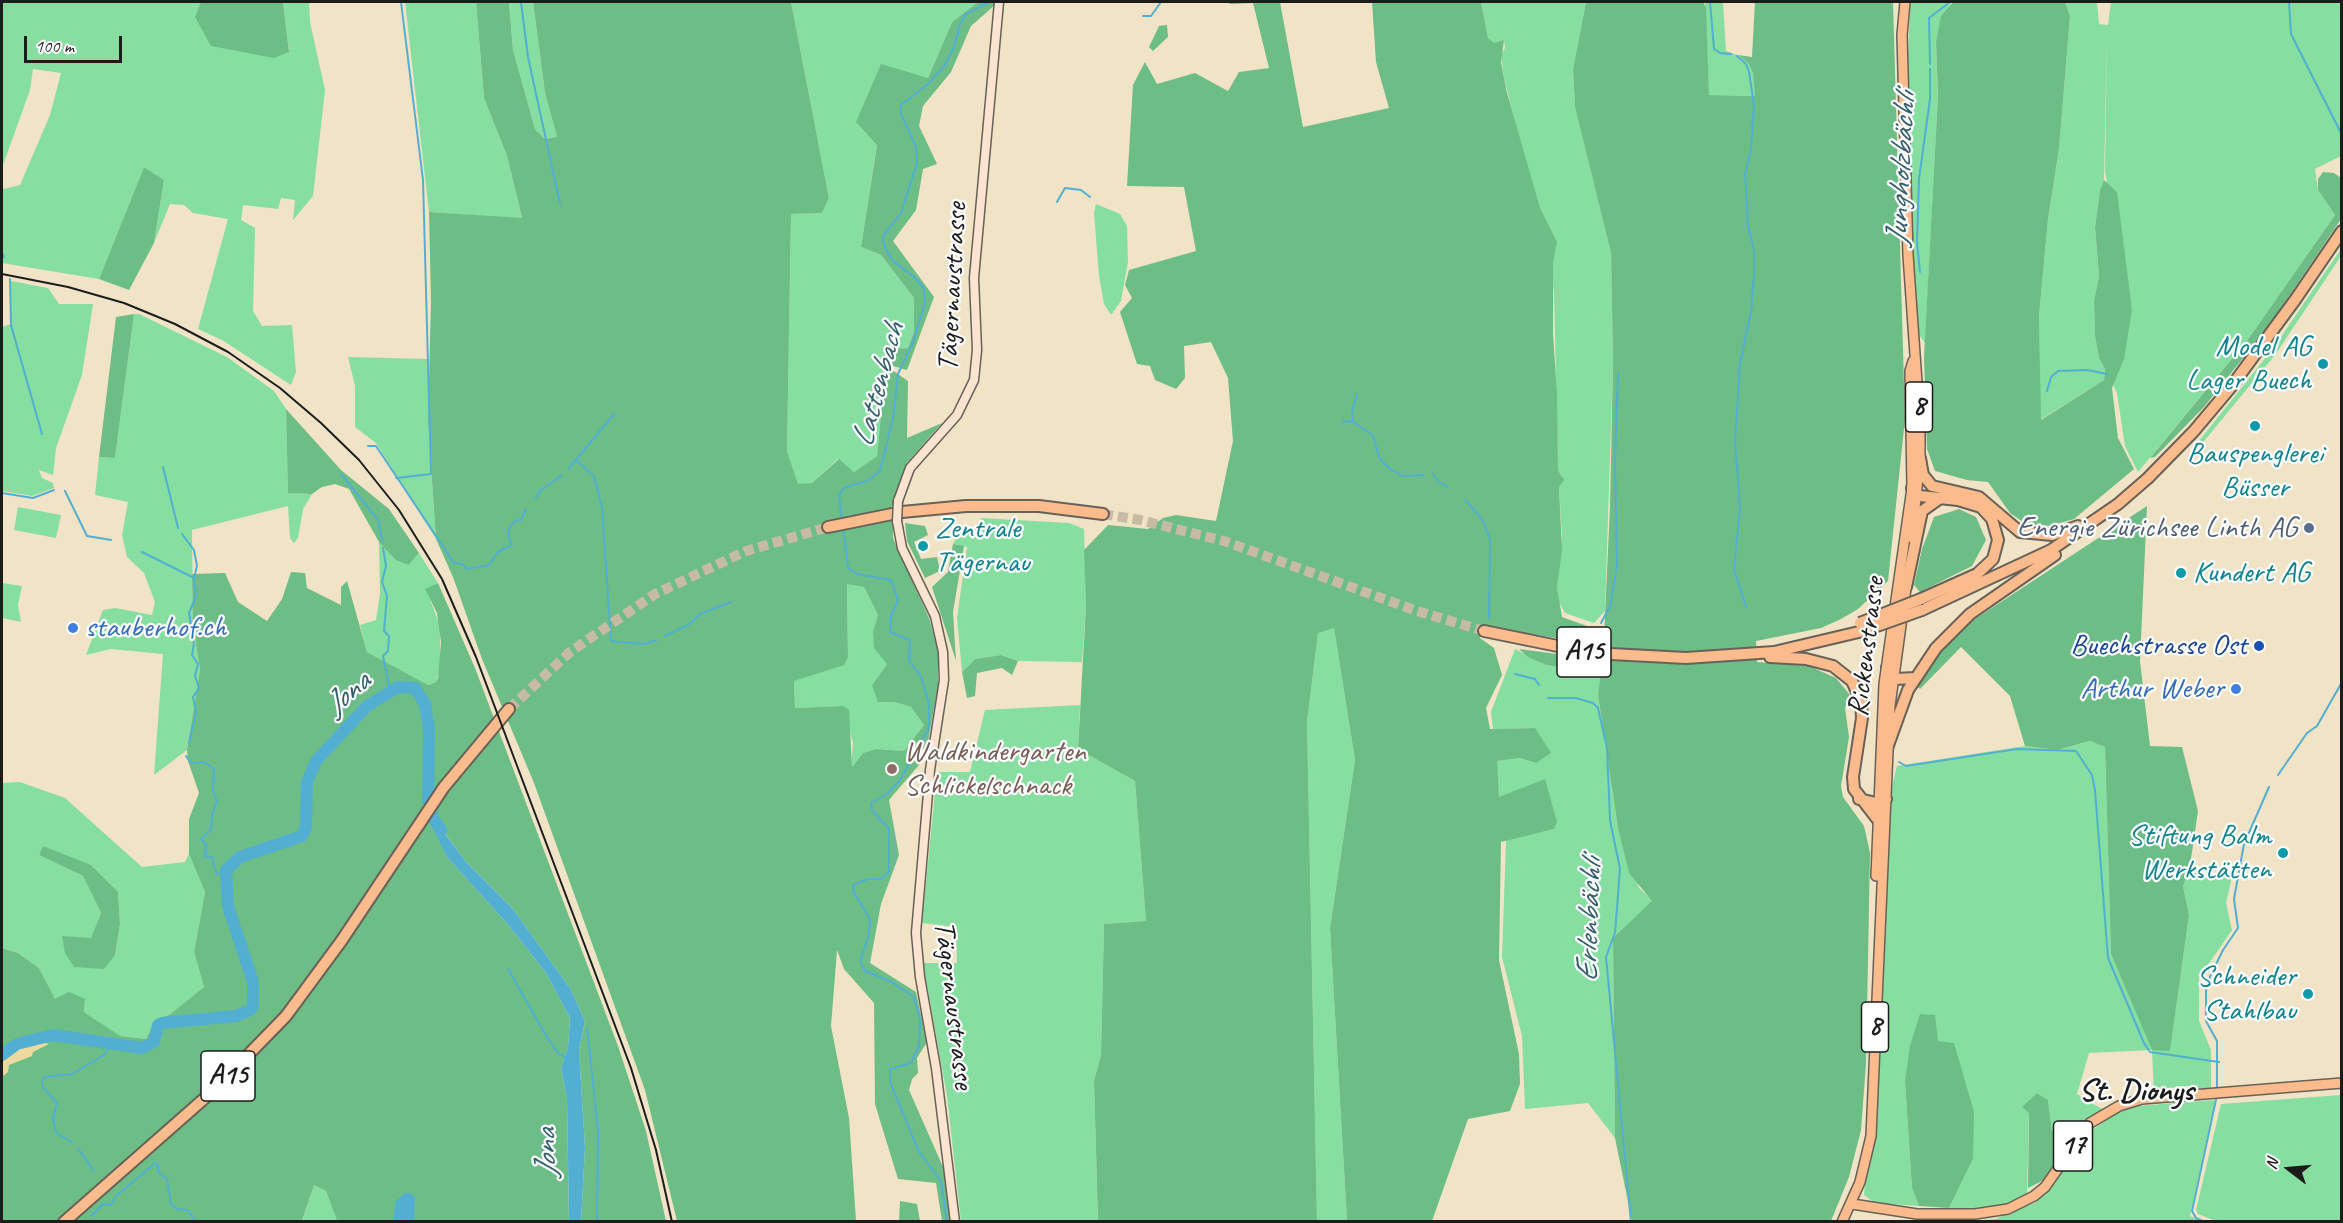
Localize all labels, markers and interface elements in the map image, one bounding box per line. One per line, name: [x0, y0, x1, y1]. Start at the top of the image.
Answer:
scale bar: [27, 24, 124, 62]
text: 100 m: [35, 35, 74, 57]
water label: Jungholzbächli: [1879, 91, 1925, 247]
street label: Tägernaustrasse: [931, 202, 975, 372]
water label: Lattenbach: [844, 319, 914, 451]
place label: Model AG Lager Buech: [2186, 329, 2311, 400]
marker: Model AG Lager Buech: [2316, 357, 2330, 371]
road number: 8: [1906, 382, 1932, 432]
marker: Bauspenglerei Büsser: [2248, 419, 2262, 433]
place label: Bauspenglerei Büsser: [2187, 436, 2323, 506]
place label: Energie Zürichsee Linth AG: [2017, 510, 2297, 546]
place label: Zentrale Tägernau: [935, 511, 1030, 582]
marker: Energie Zürichsee Linth AG: [2302, 521, 2316, 535]
marker: Zentrale Tägernau: [916, 539, 930, 553]
place label: Kundert AG: [2193, 555, 2310, 591]
marker: Kundert AG: [2174, 566, 2188, 580]
street label: Rickenstrasse: [1841, 575, 1893, 719]
place label: stauberhof.ch: [85, 610, 226, 646]
marker: stauberhof.ch: [66, 621, 80, 635]
road number: A15: [1557, 627, 1611, 677]
place label: Buechstrasse Ost: [2070, 628, 2247, 664]
marker: Buechstrasse Ost: [2252, 639, 2266, 653]
water label: Jona: [317, 664, 379, 724]
place label: Arthur Weber: [2080, 671, 2224, 707]
marker: Arthur Weber: [2229, 682, 2243, 696]
place label: Waldkindergarten Schlickelschnack: [904, 734, 1086, 804]
marker: Waldkindergarten Schlickelschnack: [885, 762, 899, 776]
place label: Stiftung Balm Werkstätten: [2128, 818, 2271, 888]
marker: Stiftung Balm Werkstätten: [2276, 846, 2290, 860]
water label: Erlenbächli: [1569, 857, 1611, 983]
street label: Tägernaustrasse: [925, 919, 981, 1091]
place label: Schneider Stahlbau: [2197, 959, 2296, 1030]
marker: Schneider Stahlbau: [2301, 987, 2315, 1001]
road number: 8: [1862, 1002, 1888, 1052]
road number: A15: [201, 1051, 255, 1101]
district label: St. Dionys: [2078, 1073, 2194, 1111]
road number: 17: [2054, 1121, 2092, 1171]
water label: Jona: [527, 1129, 567, 1177]
north arrow: [2259, 1139, 2319, 1199]
text: N: [2261, 1157, 2283, 1172]

